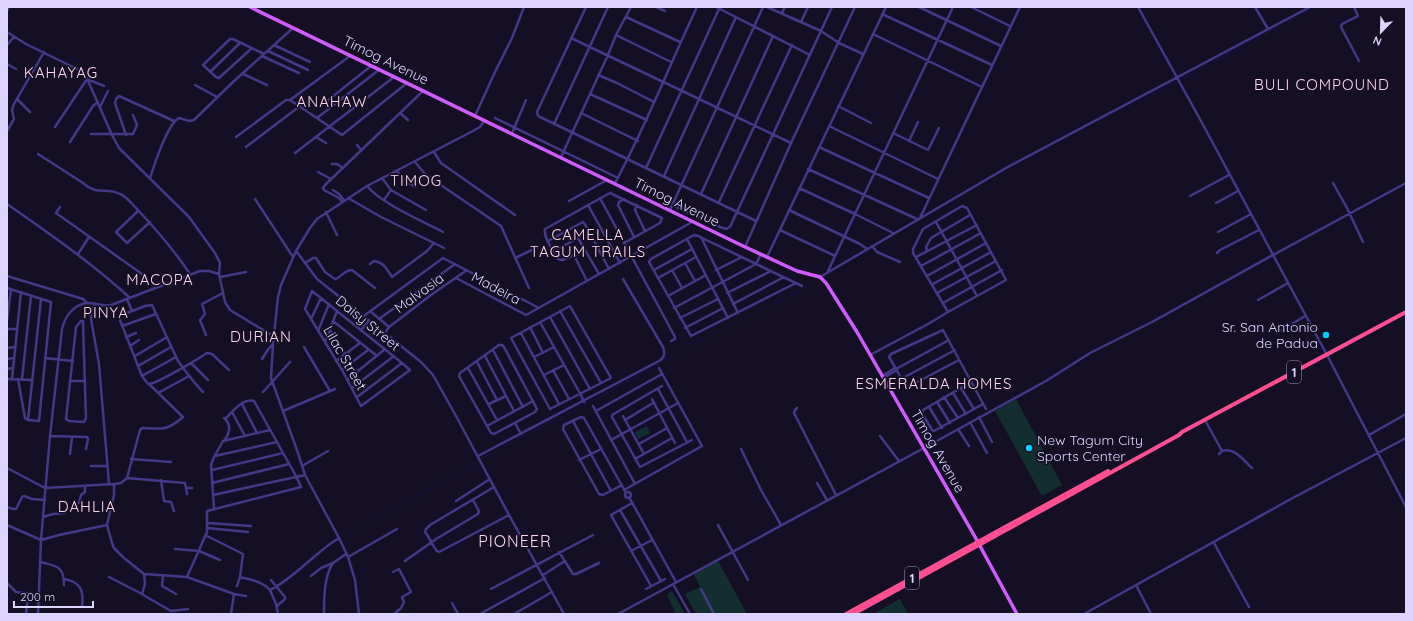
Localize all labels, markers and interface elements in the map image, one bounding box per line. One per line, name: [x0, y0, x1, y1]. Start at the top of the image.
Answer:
north arrow: [1361, 12, 1401, 52]
street label: Timog Avenue: [340, 31, 432, 89]
text: N: [1371, 33, 1384, 49]
district label: KAHAYAG: [24, 63, 98, 82]
district label: BULI COMPOUND: [1254, 75, 1390, 94]
district label: ANAHAW: [297, 92, 368, 111]
district label: TIMOG: [390, 171, 442, 190]
street label: Timog Avenue: [631, 173, 723, 231]
district label: CAMELLA TAGUM TRAILS: [530, 225, 646, 261]
street label: Madeira: [468, 268, 524, 308]
street label: Malvasia: [391, 269, 447, 317]
district label: MACOPA: [126, 270, 194, 289]
street label: Daisy Street: [332, 291, 404, 355]
district label: PINYA: [83, 303, 129, 322]
place label: Sr. San Antonio de Padua: [1222, 318, 1318, 352]
street label: Lilac Street: [319, 323, 371, 394]
district label: DURIAN: [230, 327, 292, 346]
marker: Sr. San Antonio de Padua: [1321, 330, 1331, 340]
road number: 1: [1287, 361, 1301, 383]
district label: ESMERALDA HOMES: [856, 374, 1012, 393]
street label: Timog Avenue: [907, 406, 969, 496]
place label: New Tagum City Sports Center: [1037, 431, 1143, 465]
marker: New Tagum City Sports Center: [1024, 443, 1034, 453]
district label: DAHLIA: [58, 497, 116, 516]
district label: PIONEER: [478, 531, 552, 551]
road number: 1: [905, 567, 919, 589]
scale bar: [14, 583, 93, 609]
text: 200 m: [20, 589, 55, 604]

